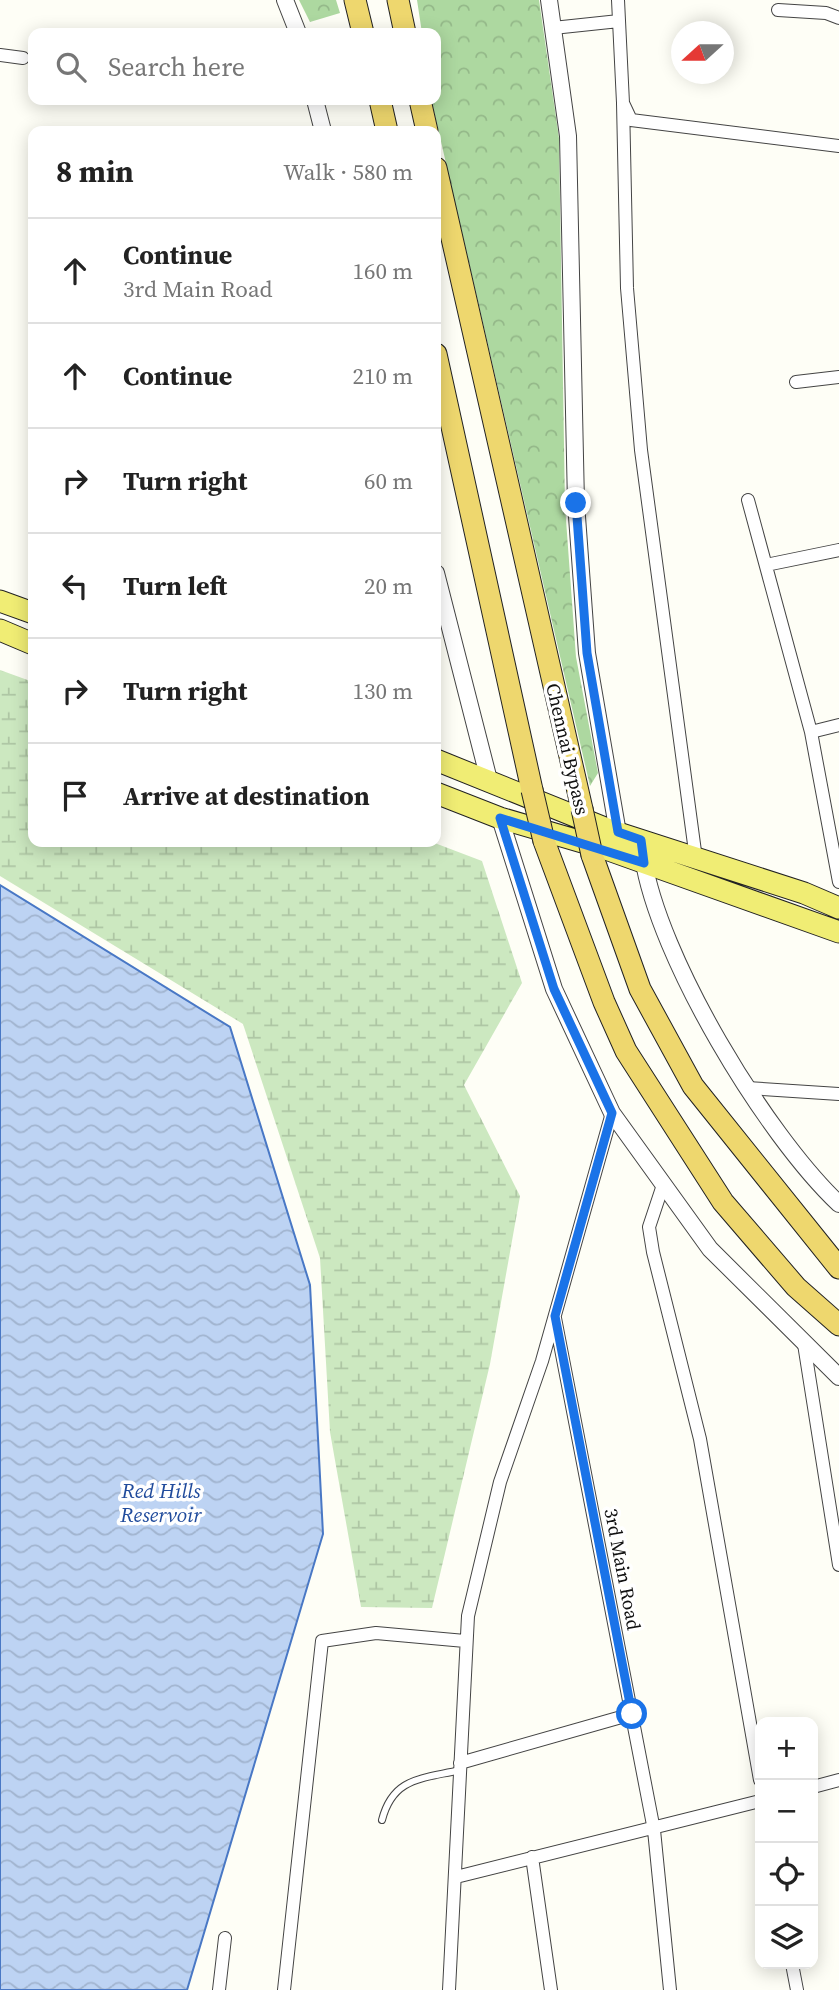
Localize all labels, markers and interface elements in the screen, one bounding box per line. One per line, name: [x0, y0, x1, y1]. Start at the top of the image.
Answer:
north arrow: [671, 21, 734, 84]
search box: [28, 28, 441, 105]
icon: search: [52, 48, 90, 86]
text: Search here: [108, 49, 245, 85]
text: 8 min: [56, 151, 134, 192]
text: Walk · 580 m: [283, 156, 413, 188]
text: Continue: [123, 237, 232, 273]
icon: ahead: [56, 252, 94, 290]
text: 160 m: [352, 255, 413, 287]
text: 3rd Main Road: [123, 273, 273, 305]
icon: ahead: [56, 357, 94, 395]
text: Continue: [123, 358, 232, 394]
text: 210 m: [352, 360, 413, 392]
icon: right: [56, 462, 94, 500]
text: Turn right: [123, 463, 247, 499]
text: 60 m: [364, 465, 413, 497]
route end: [560, 487, 591, 518]
icon: left: [56, 567, 94, 605]
text: Turn left: [123, 568, 227, 604]
text: 20 m: [364, 570, 413, 602]
icon: right: [56, 672, 94, 710]
text: Turn right: [123, 673, 247, 709]
text: 130 m: [352, 675, 413, 707]
street label: Chennai Bypass: [540, 680, 596, 818]
icon: arrive: [56, 777, 94, 815]
text: Arrive at destination: [123, 778, 370, 814]
water label: Red Hills Reservoir: [119, 1476, 202, 1529]
street label: 3rd Main Road: [598, 1506, 648, 1632]
route start: [616, 1698, 647, 1729]
map controls: [755, 1717, 818, 1969]
button: +: [755, 1717, 818, 1780]
button: −: [755, 1780, 818, 1843]
button: locate: [755, 1843, 818, 1906]
button: layers: [755, 1906, 818, 1969]

